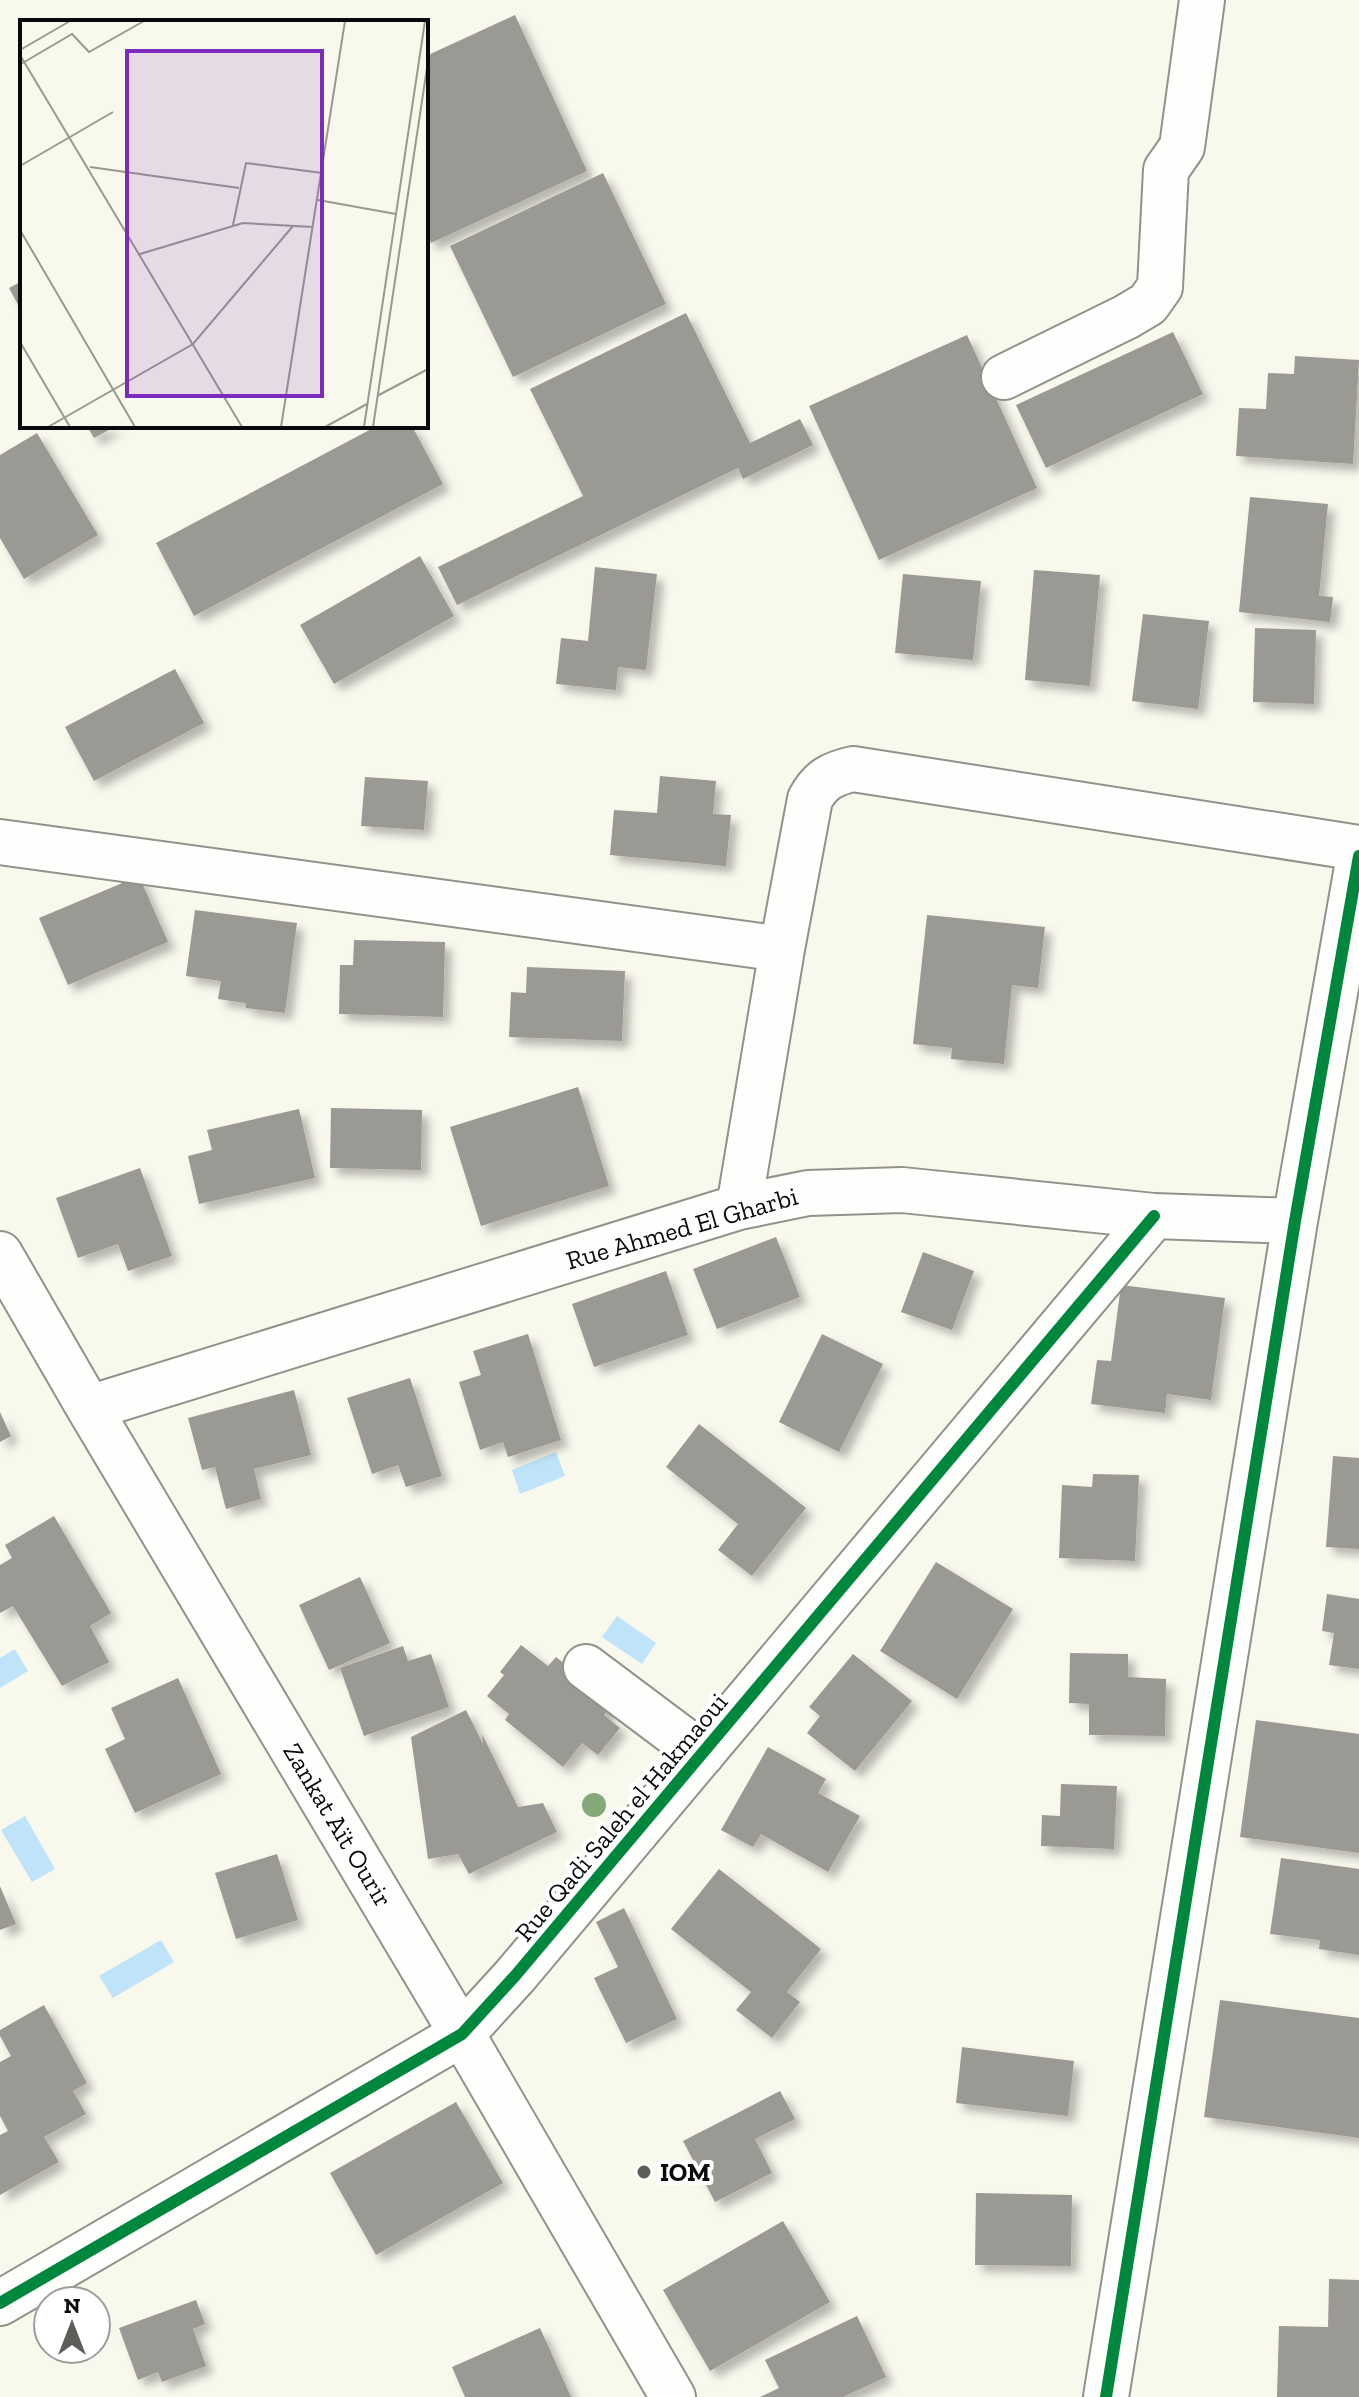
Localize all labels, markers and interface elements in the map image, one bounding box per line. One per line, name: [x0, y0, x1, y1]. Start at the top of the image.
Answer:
inset map: [20, 20, 428, 428]
street label: Rue Ahmed El Gharbi: [562, 1180, 802, 1276]
street label: Rue Qadi Saleh el Hakmaoui: [508, 1686, 734, 1948]
street label: Zankat Aït Ourir: [276, 1737, 400, 1913]
place label: IOM: [660, 2156, 711, 2188]
marker: IOM: [635, 2163, 653, 2181]
north arrow: [32, 2285, 112, 2365]
text: N: [64, 2292, 81, 2319]

